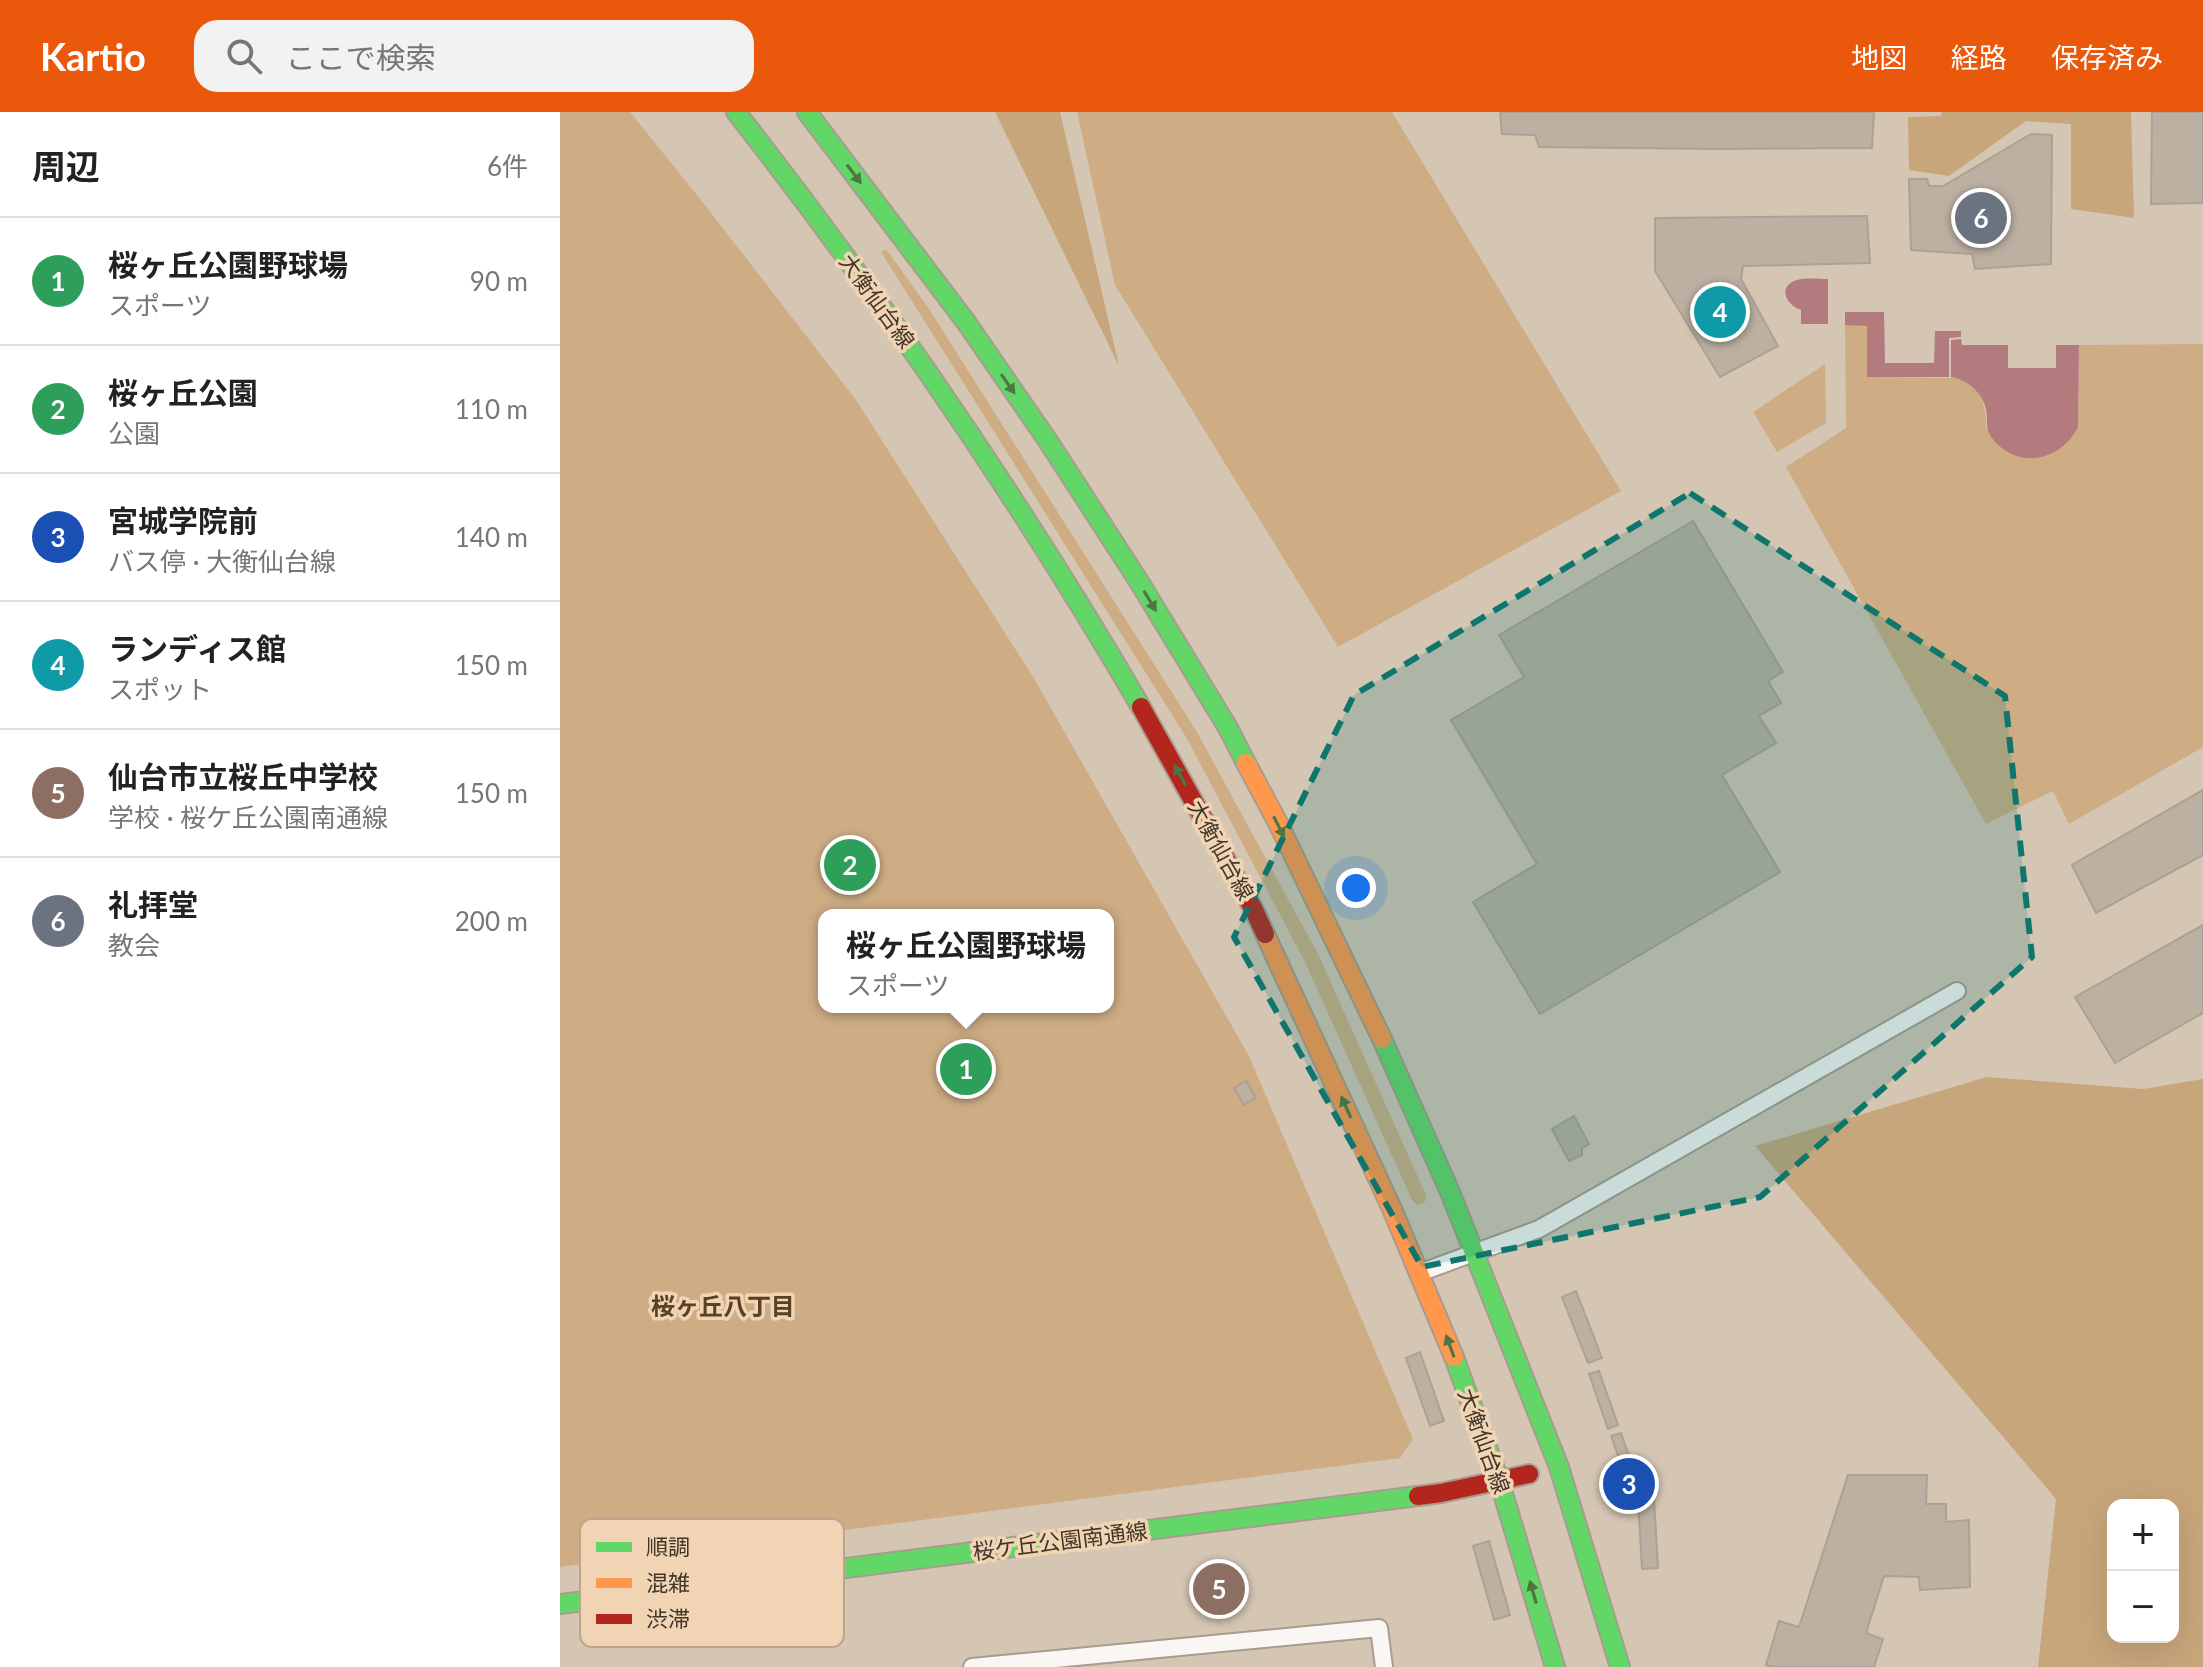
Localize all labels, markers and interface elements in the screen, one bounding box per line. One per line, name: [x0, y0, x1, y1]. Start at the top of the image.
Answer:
search box: [194, 20, 754, 92]
text: Kartio: [40, 33, 146, 79]
icon: search: [222, 34, 266, 78]
text: ここで検索: [286, 39, 436, 75]
text: 地図: [1851, 40, 1907, 74]
text: 経路: [1951, 40, 2007, 74]
text: 保存済み: [2051, 40, 2163, 74]
text: 周辺: [32, 145, 100, 186]
text: 6件: [487, 150, 528, 182]
one-way arrow: [846, 164, 862, 184]
pin: 6: [1955, 188, 2007, 248]
text: 桜ヶ丘公園野球場: [108, 246, 348, 282]
street label: 大衡仙台線: [834, 248, 921, 353]
text: 1: [50, 265, 66, 297]
text: 90 m: [470, 265, 528, 297]
pin: 4: [1694, 282, 1746, 342]
text: スポーツ: [108, 289, 211, 321]
one-way arrow: [1000, 373, 1015, 394]
text: 桜ヶ丘公園: [108, 374, 258, 410]
text: 2: [50, 393, 66, 425]
text: 110 m: [455, 393, 528, 425]
text: 公園: [108, 417, 160, 449]
text: 宮城学院前: [108, 502, 258, 538]
text: 3: [50, 521, 66, 553]
text: 140 m: [455, 521, 528, 553]
text: バス停 · 大衡仙台線: [108, 545, 336, 577]
one-way arrow: [1143, 590, 1157, 612]
text: ランディス館: [108, 630, 286, 666]
text: 4: [50, 649, 66, 681]
text: 150 m: [455, 649, 528, 681]
text: スポット: [108, 673, 212, 705]
text: 仙台市立桜丘中学校: [108, 758, 378, 794]
one-way arrow: [1173, 764, 1187, 786]
text: 5: [50, 777, 66, 809]
text: 150 m: [455, 777, 528, 809]
street label: 大衡仙台線: [1183, 795, 1260, 904]
text: 学校 · 桜ケ丘公園南通線: [108, 801, 388, 833]
one-way arrow: [1273, 815, 1286, 838]
pin: 2: [824, 835, 876, 895]
your location: [1336, 868, 1376, 908]
text: 礼拝堂: [108, 886, 198, 922]
text: 6: [50, 905, 66, 937]
text: 200 m: [455, 905, 528, 937]
popup: [818, 909, 1114, 1013]
text: 桜ヶ丘公園野球場: [846, 926, 1086, 962]
text: 教会: [108, 929, 160, 961]
text: スポーツ: [846, 969, 949, 1001]
pin: 1: [940, 1039, 992, 1099]
one-way arrow: [1339, 1096, 1353, 1119]
district label: 桜ヶ丘八丁目: [651, 1291, 795, 1320]
one-way arrow: [1443, 1334, 1456, 1358]
street label: 大衡仙台線: [1453, 1385, 1516, 1497]
pin: 3: [1603, 1454, 1655, 1514]
map controls: [2107, 1499, 2179, 1643]
button: +: [2107, 1499, 2179, 1571]
street label: 桜ケ丘公園南通線: [971, 1516, 1149, 1565]
legend: [580, 1519, 844, 1647]
text: 順調: [646, 1533, 690, 1560]
pin: 5: [1193, 1559, 1245, 1619]
text: 混雑: [646, 1569, 690, 1596]
button: −: [2107, 1571, 2179, 1643]
one-way arrow: [1526, 1580, 1539, 1604]
text: 渋滞: [646, 1605, 690, 1632]

